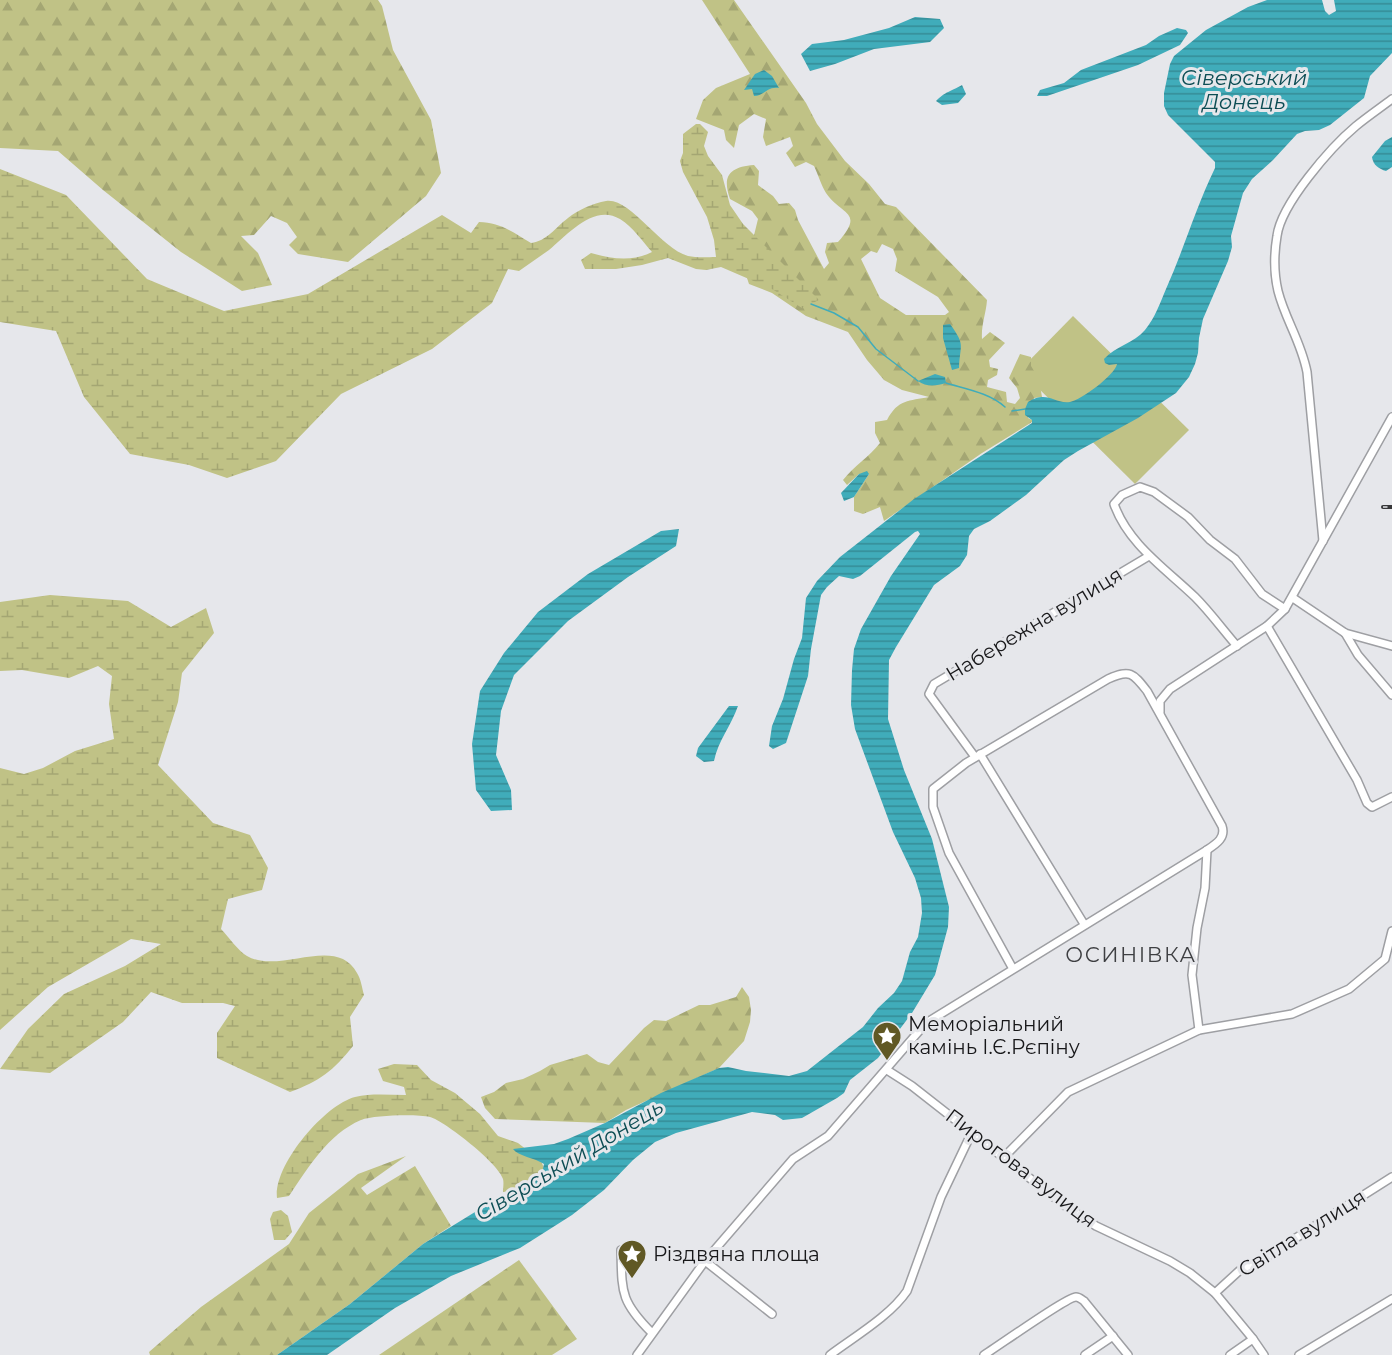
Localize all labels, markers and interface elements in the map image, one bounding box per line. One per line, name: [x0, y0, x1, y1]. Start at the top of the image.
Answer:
water label: Сіверський Донець: [1181, 65, 1307, 114]
street label: Набережна вулиця: [942, 562, 1126, 686]
district label: ОСИНІВКА: [1065, 942, 1197, 967]
place label: Меморіальний камінь І.Є.Рєпіну: [908, 1012, 1080, 1059]
place icon: Меморіальний камінь І.Є.Рєпіну: [871, 1020, 903, 1062]
water label: Сіверський Донець: [470, 1094, 668, 1226]
street label: Пирогова вулиця: [941, 1103, 1101, 1233]
street label: Світла вулиця: [1234, 1184, 1370, 1282]
place icon: Різдвяна площа: [616, 1238, 648, 1280]
place label: Різдвяна площа: [653, 1242, 820, 1266]

